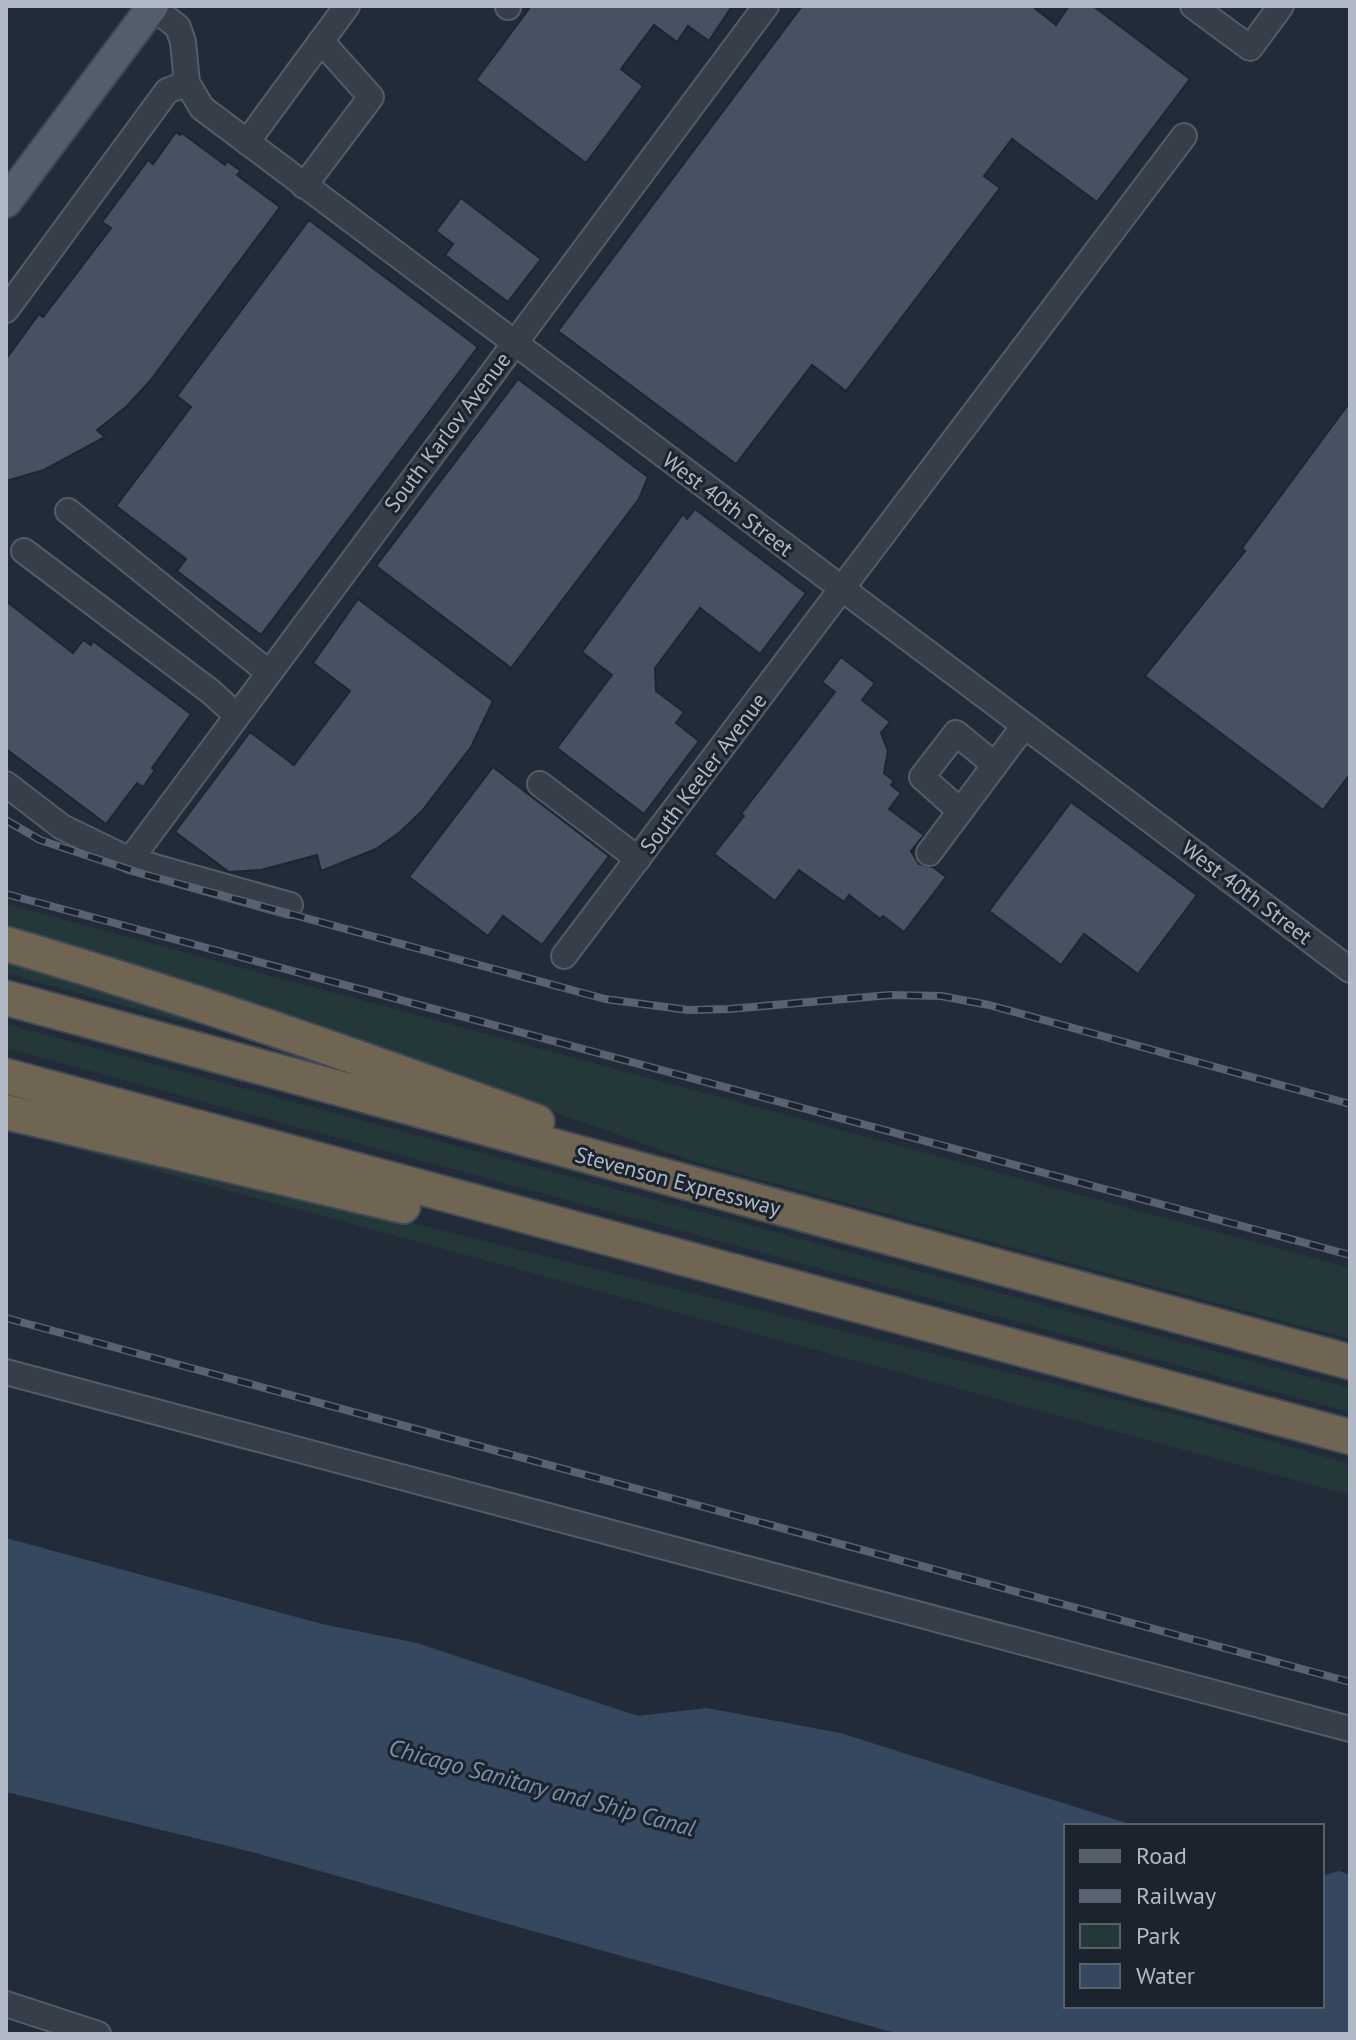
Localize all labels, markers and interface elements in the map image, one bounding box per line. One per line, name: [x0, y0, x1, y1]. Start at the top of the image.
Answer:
street label: South Karlov Avenue: [378, 346, 516, 518]
street label: West 40th Street: [657, 446, 799, 563]
street label: South Keeler Avenue: [633, 687, 773, 859]
street label: West 40th Street: [1176, 834, 1318, 951]
street label: Stevenson Expressway: [572, 1140, 785, 1222]
water label: Chicago Sanitary and Ship Canal: [385, 1732, 699, 1844]
legend: [1064, 1824, 1324, 2008]
text: Road: [1136, 1840, 1187, 1871]
text: Railway: [1136, 1880, 1216, 1911]
text: Park: [1136, 1920, 1181, 1951]
text: Water: [1136, 1960, 1195, 1991]

